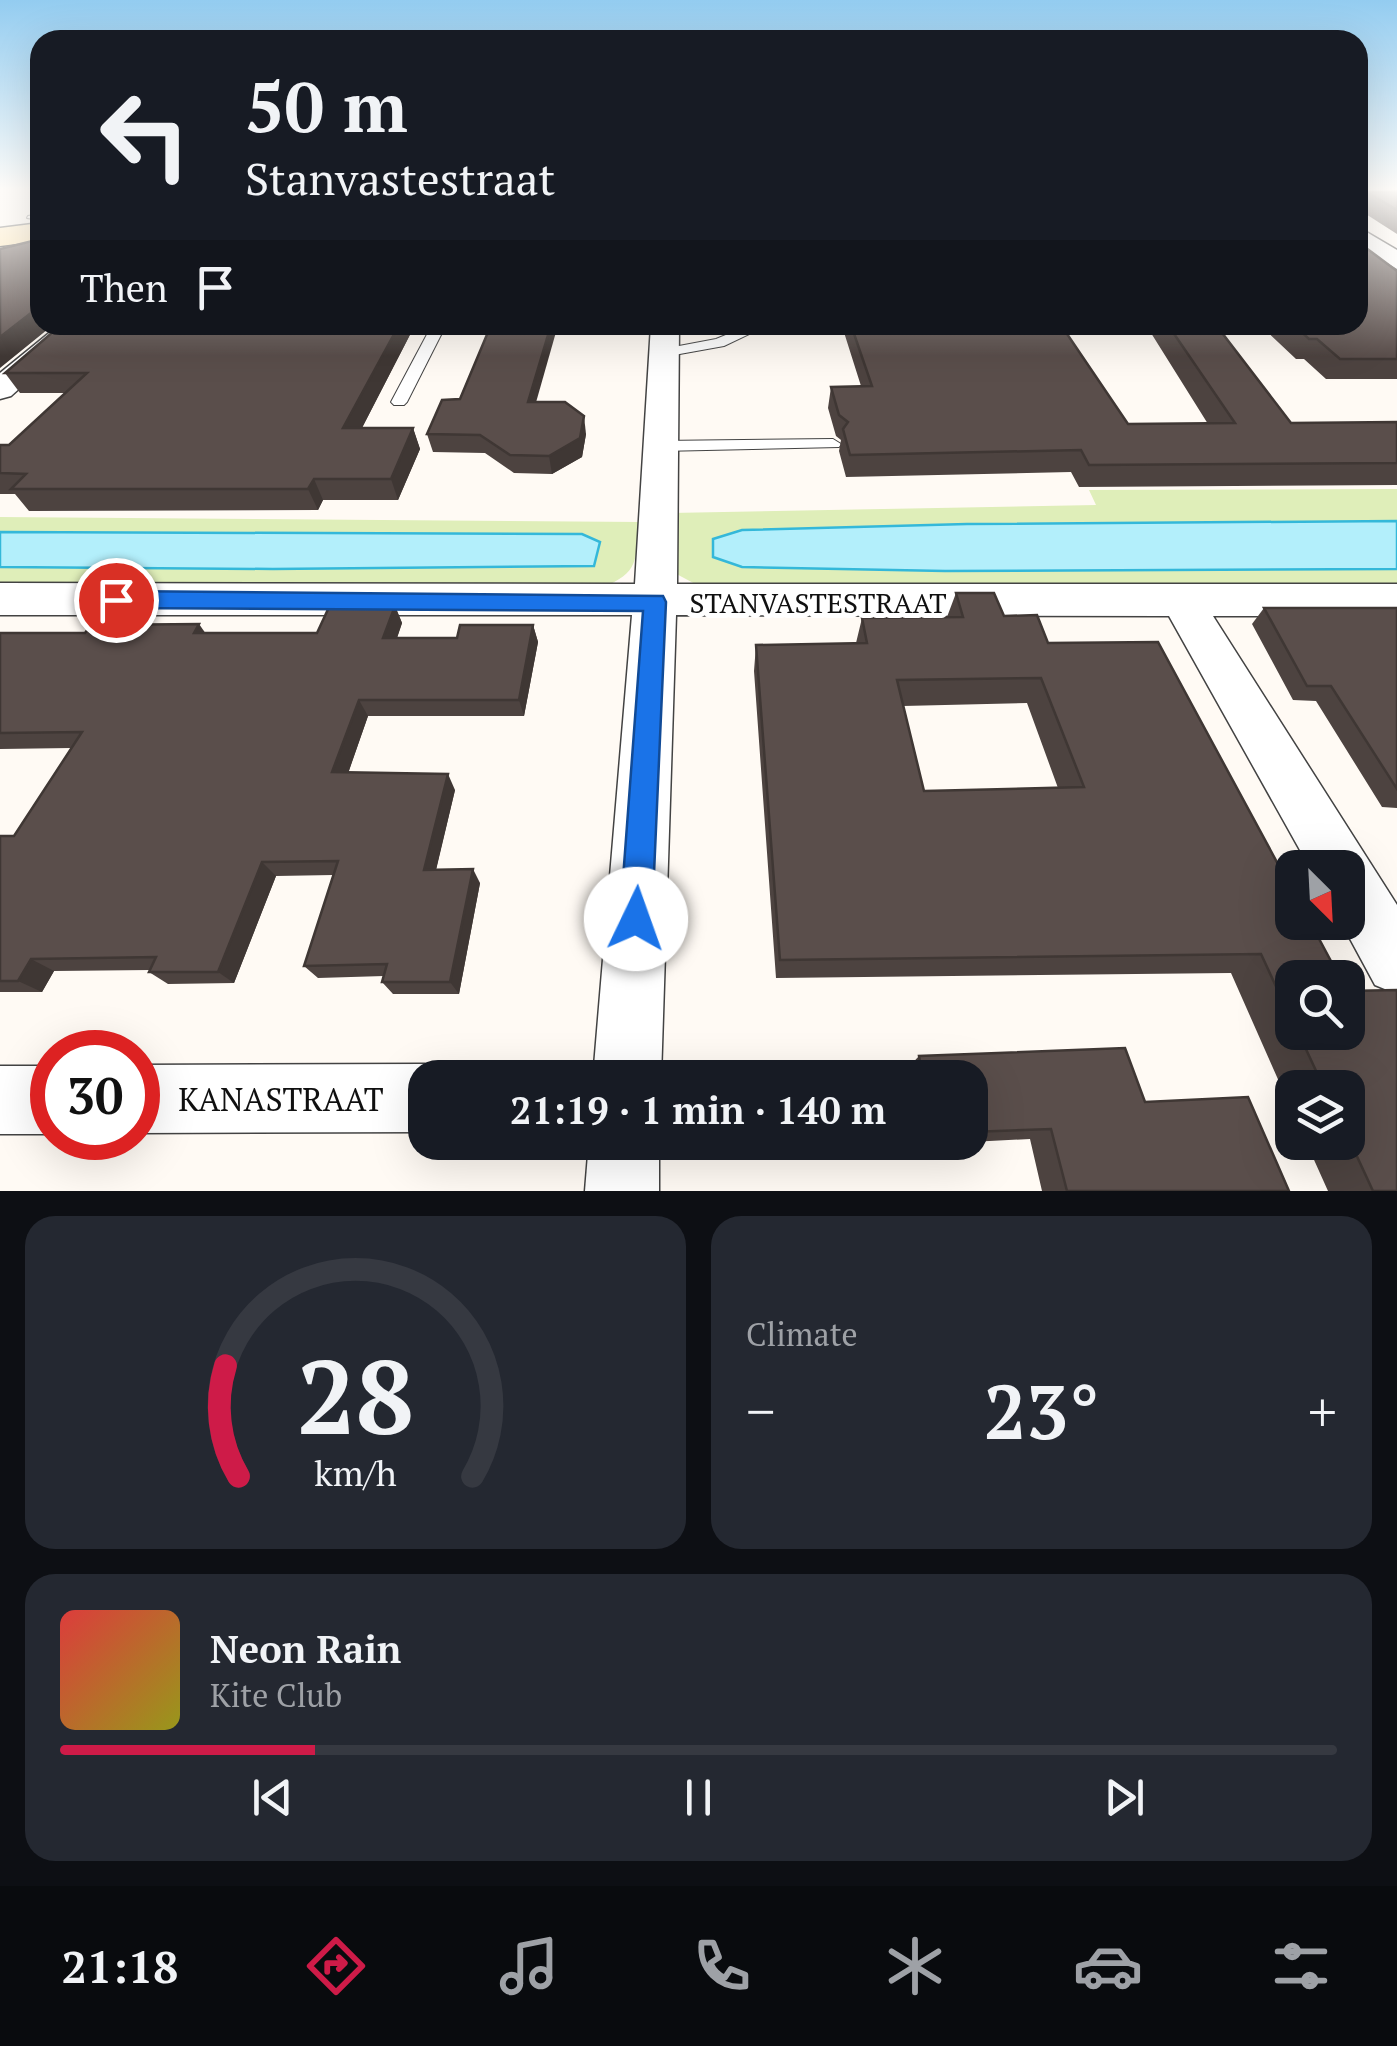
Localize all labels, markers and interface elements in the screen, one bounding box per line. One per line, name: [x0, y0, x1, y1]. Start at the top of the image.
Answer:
text: 50 m: [245, 59, 408, 152]
icon: left: [80, 70, 210, 200]
text: Stanvastestraat: [245, 148, 555, 208]
icon: arrive: [188, 260, 243, 315]
text: Then: [80, 263, 168, 313]
pin: [74, 558, 159, 643]
icon: arrive: [89, 573, 144, 628]
street label: STANVASTESTRAAT: [689, 584, 947, 621]
north arrow: [1275, 850, 1365, 940]
map controls: [1275, 850, 1365, 1160]
position arrow: [584, 867, 688, 971]
button: search: [1275, 960, 1365, 1050]
speed limit sign: 30: [30, 1030, 160, 1160]
button: layers: [1275, 1070, 1365, 1160]
street label: KANASTRAAT: [178, 1078, 384, 1120]
text: 21:19 · 1 min · 140 m: [510, 1085, 886, 1135]
text: Climate: [746, 1313, 858, 1355]
text: 28: [297, 1326, 414, 1464]
text: 23°: [984, 1361, 1099, 1460]
text: −: [746, 1374, 775, 1447]
text: +: [1308, 1374, 1337, 1447]
text: km/h: [314, 1449, 397, 1496]
text: Neon Rain: [210, 1624, 401, 1674]
text: Kite Club: [210, 1674, 342, 1716]
icon: previous: [245, 1770, 300, 1825]
icon: pause: [671, 1770, 726, 1825]
icon: next: [1097, 1770, 1152, 1825]
icon: directions: [301, 1931, 371, 2001]
icon: music: [494, 1931, 564, 2001]
icon: phone: [687, 1931, 757, 2001]
icon: climate: [880, 1931, 950, 2001]
icon: car: [1073, 1931, 1143, 2001]
icon: filters: [1266, 1931, 1336, 2001]
text: 21:18: [61, 1936, 179, 1996]

